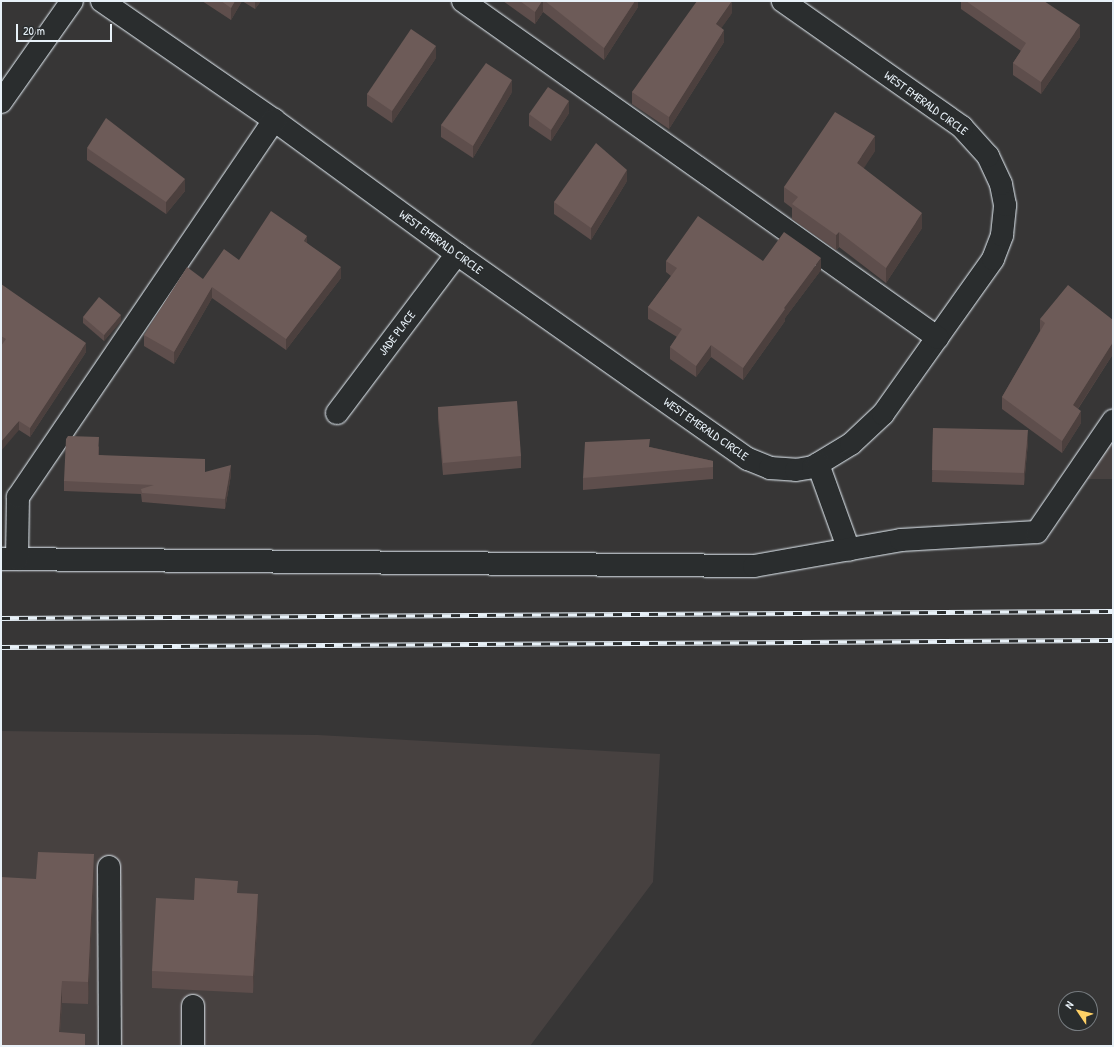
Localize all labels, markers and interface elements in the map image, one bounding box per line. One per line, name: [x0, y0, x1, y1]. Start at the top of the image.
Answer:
scale bar: [18, 16, 114, 42]
text: 20 m: [23, 22, 45, 39]
street label: WEST EMERALD CIRCLE: [881, 68, 971, 138]
street label: WEST EMERALD CIRCLE: [396, 207, 486, 277]
street label: JADE PLACE: [376, 308, 418, 358]
street label: WEST EMERALD CIRCLE: [661, 394, 751, 464]
north arrow: [1058, 991, 1098, 1031]
text: N: [1062, 998, 1076, 1011]

